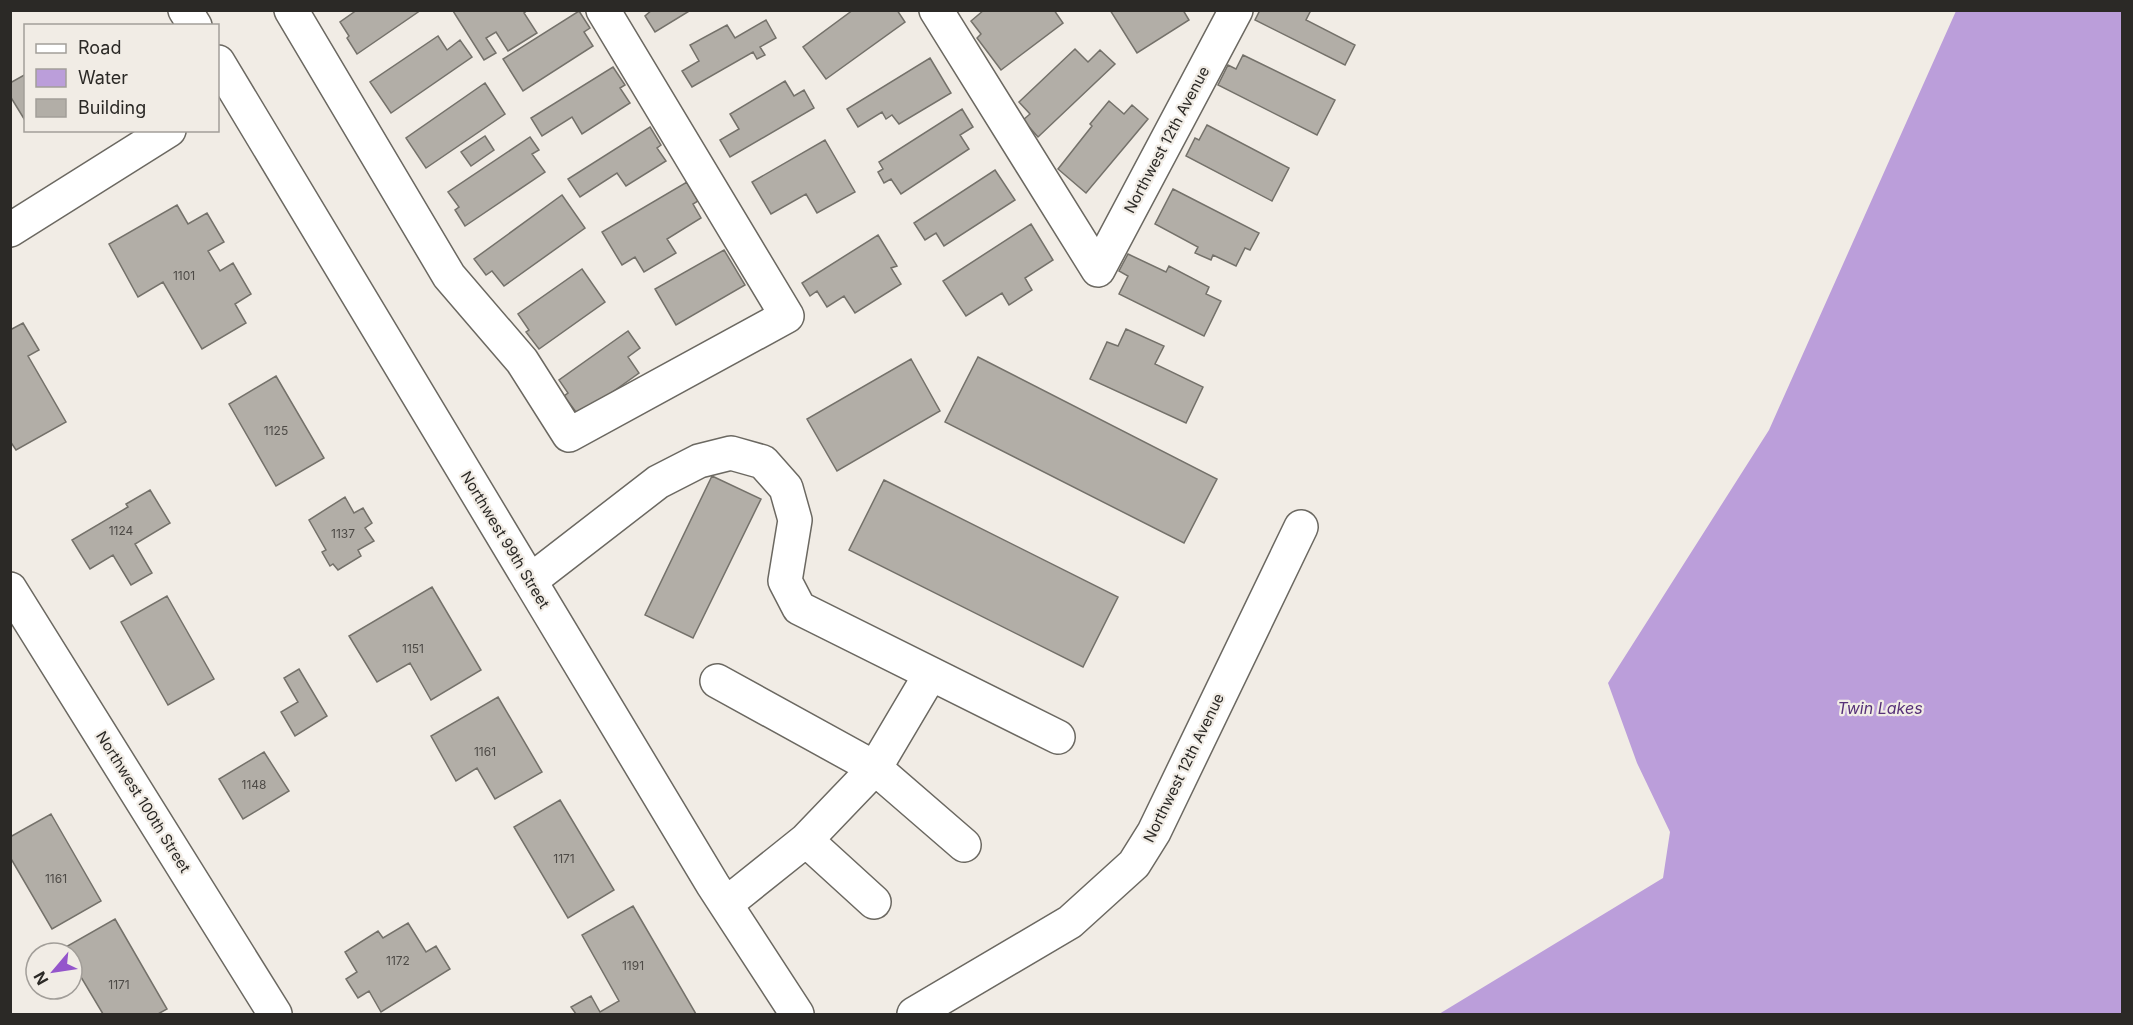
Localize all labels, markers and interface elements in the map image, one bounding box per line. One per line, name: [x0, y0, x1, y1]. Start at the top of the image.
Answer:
legend: [24, 24, 219, 132]
text: Road: [78, 37, 121, 58]
street label: Northwest 12th Avenue: [1120, 63, 1213, 216]
text: Water: [78, 67, 128, 88]
text: Building: [78, 97, 146, 118]
house number: 1101: [173, 268, 195, 283]
house number: 1125: [264, 423, 288, 438]
street label: Northwest 99th Street: [457, 468, 554, 612]
house number: 1124: [109, 523, 134, 538]
house number: 1137: [331, 526, 355, 541]
house number: 1151: [402, 641, 424, 656]
street label: Northwest 12th Avenue: [1139, 690, 1228, 846]
water label: Twin Lakes: [1837, 698, 1923, 718]
street label: Northwest 100th Street: [92, 727, 195, 876]
house number: 1161: [474, 744, 496, 759]
house number: 1148: [242, 777, 266, 792]
house number: 1171: [553, 851, 575, 866]
house number: 1161: [45, 871, 67, 886]
north arrow: [24, 941, 84, 1001]
house number: 1172: [386, 953, 410, 968]
house number: 1191: [622, 958, 644, 973]
text: N: [29, 968, 53, 988]
house number: 1171: [108, 977, 130, 992]

